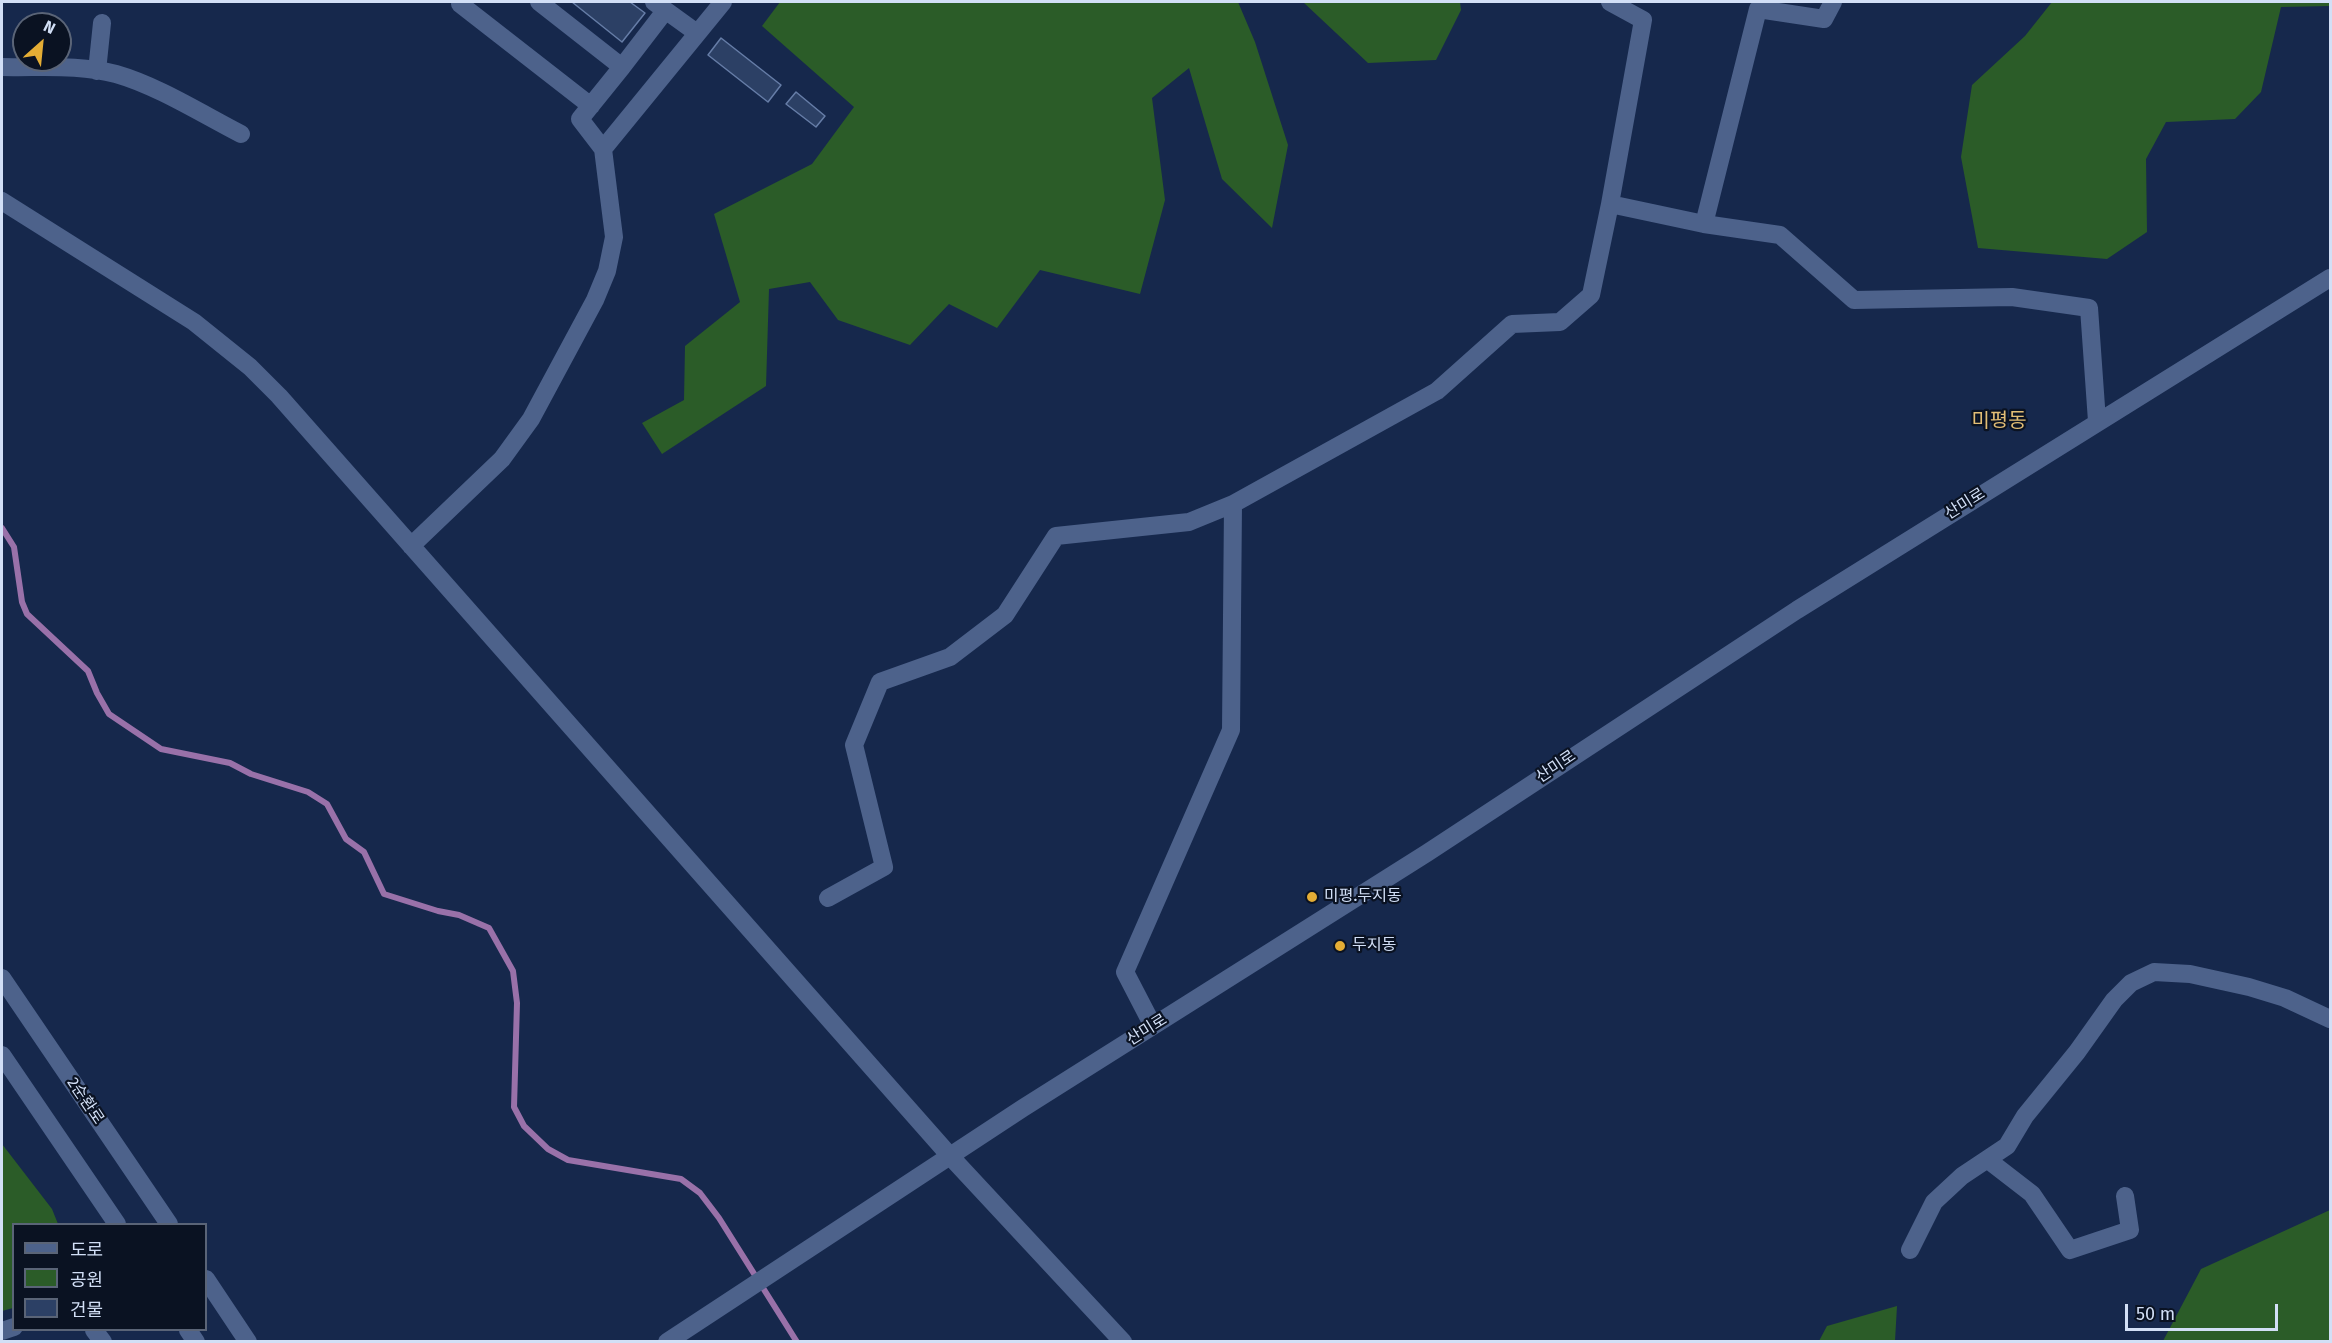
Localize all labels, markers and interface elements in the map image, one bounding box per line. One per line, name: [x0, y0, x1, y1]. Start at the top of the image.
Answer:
north arrow: [12, 12, 72, 72]
text: N: [40, 16, 59, 38]
district label: 미평동: [1971, 409, 2027, 433]
street label: 산미로: [1941, 484, 1989, 524]
street label: 산미로: [1532, 747, 1580, 787]
place label: 미평.두지동: [1324, 887, 1401, 907]
marker: 미평.두지동: [1305, 890, 1319, 904]
place label: 두지동: [1352, 936, 1396, 956]
marker: 두지동: [1333, 939, 1347, 953]
street label: 산미로: [1123, 1010, 1171, 1050]
street label: 2순환로: [62, 1074, 108, 1128]
legend: [12, 1223, 207, 1331]
text: 도로: [70, 1239, 103, 1261]
text: 공원: [70, 1269, 103, 1291]
scale bar: [2128, 1292, 2281, 1330]
text: 건물: [70, 1299, 103, 1321]
text: 50 m: [2136, 1303, 2175, 1325]

